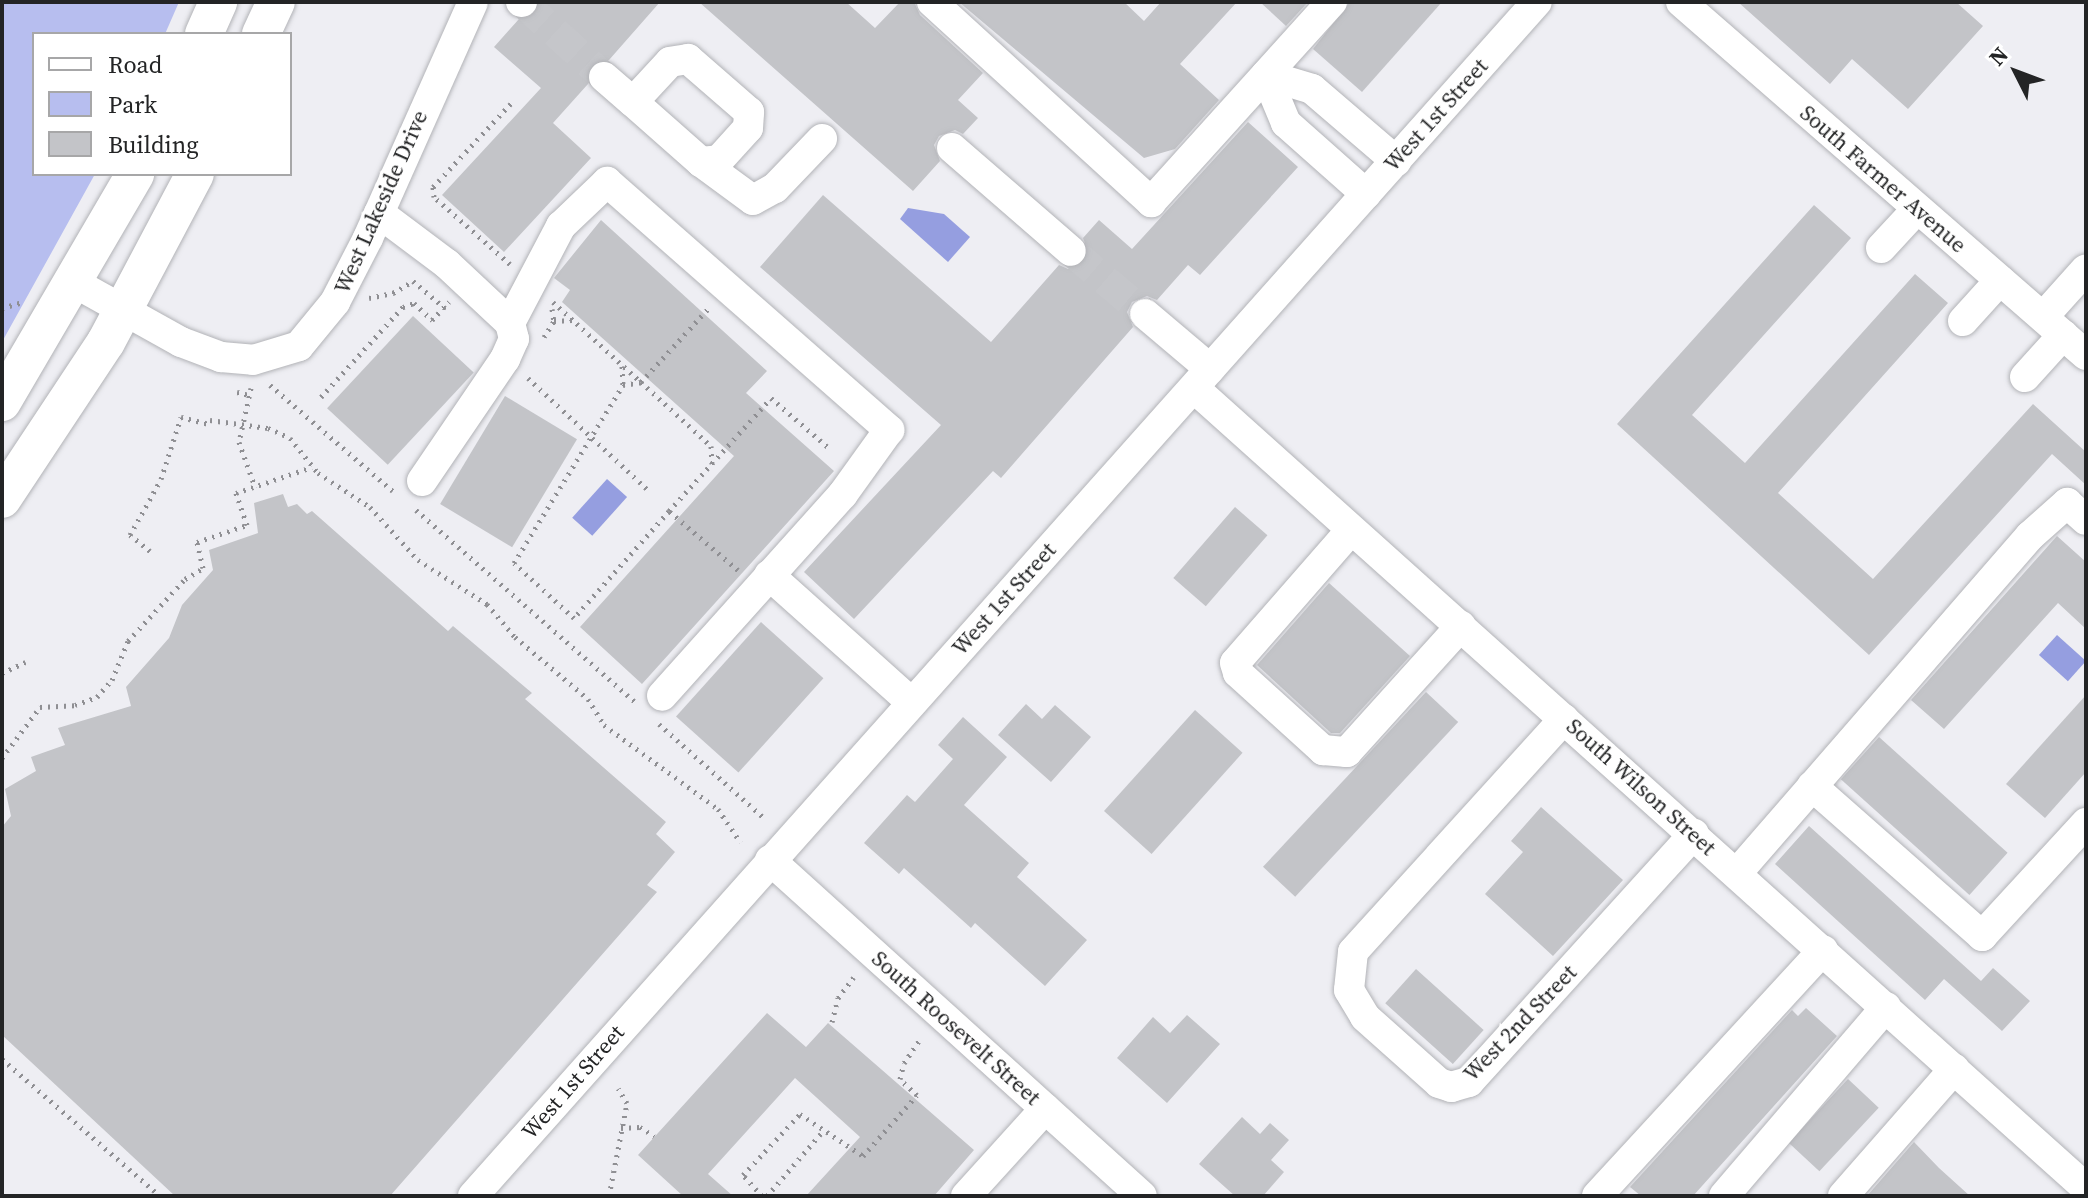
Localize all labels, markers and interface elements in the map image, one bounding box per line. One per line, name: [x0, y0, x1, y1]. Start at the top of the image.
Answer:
legend: [32, 32, 292, 176]
north arrow: [1976, 32, 2056, 112]
text: N: [1982, 40, 2015, 72]
text: Road: [108, 48, 162, 81]
street label: West 1st Street: [1379, 53, 1493, 177]
text: Park: [108, 88, 157, 121]
street label: South Farmer Avenue: [1795, 100, 1971, 258]
street label: West Lakeside Drive: [329, 106, 433, 298]
text: Building: [108, 128, 199, 161]
street label: West 1st Street: [947, 537, 1061, 661]
street label: South Wilson Street: [1561, 713, 1721, 861]
street label: South Roosevelt Street: [866, 945, 1046, 1111]
street label: West 2nd Street: [1458, 959, 1582, 1087]
street label: West 1st Street: [516, 1020, 630, 1144]

